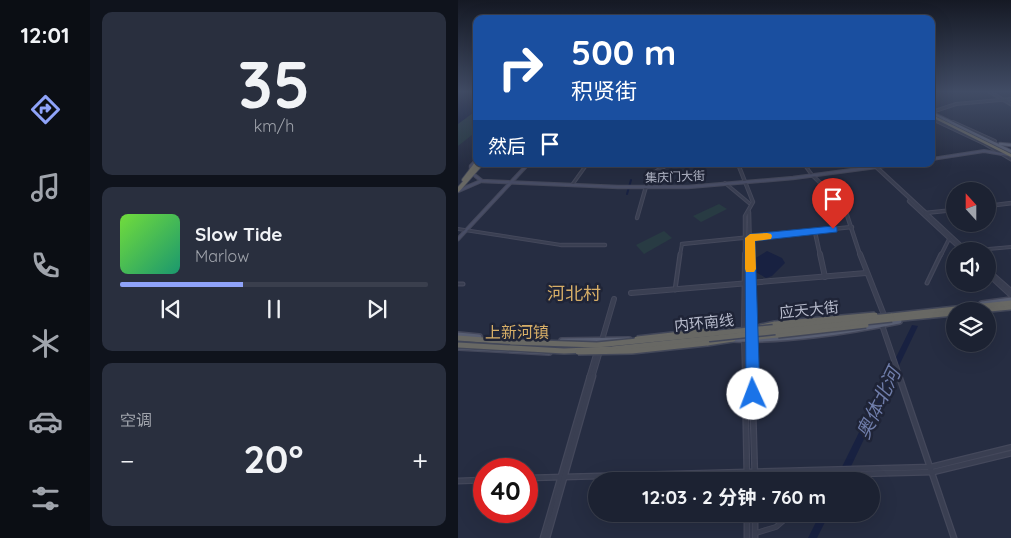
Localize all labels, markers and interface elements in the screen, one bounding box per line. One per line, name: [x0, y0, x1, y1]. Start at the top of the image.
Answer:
text: 12:01: [20, 21, 70, 49]
text: 500 m: [571, 30, 676, 74]
icon: right: [488, 35, 553, 100]
text: 35: [238, 43, 310, 124]
text: 积贤街: [571, 77, 637, 105]
icon: directions: [28, 92, 63, 127]
text: km/h: [254, 116, 294, 136]
icon: arrive: [536, 130, 564, 158]
text: 然后: [488, 134, 526, 158]
street label: 集庆门大街: [645, 168, 705, 185]
icon: music: [28, 170, 63, 205]
pin: [812, 178, 854, 229]
north arrow: [946, 182, 996, 232]
map controls: [946, 182, 996, 352]
icon: arrive: [819, 185, 847, 213]
text: Slow Tide: [195, 222, 283, 246]
button: sound: [946, 242, 996, 292]
text: Marlow: [195, 246, 249, 266]
icon: phone: [28, 248, 63, 283]
district label: 河北村: [547, 282, 601, 305]
icon: previous: [157, 295, 185, 323]
icon: pause: [260, 295, 288, 323]
icon: next: [363, 295, 391, 323]
street label: 应天大街: [778, 297, 840, 322]
button: layers: [946, 302, 996, 352]
street label: 内环南线: [673, 310, 735, 335]
district label: 上新河镇: [485, 322, 549, 342]
icon: climate: [28, 326, 63, 361]
water label: 奥体北河: [851, 360, 907, 442]
position arrow: [726, 367, 778, 419]
icon: car: [28, 404, 63, 439]
text: 空调: [120, 410, 152, 430]
text: 20°: [243, 435, 303, 483]
text: −: [120, 443, 135, 478]
text: +: [412, 443, 428, 478]
speed limit sign: 40: [473, 458, 538, 523]
icon: filters: [28, 481, 63, 516]
text: 12:03 · 2 分钟 · 760 m: [642, 485, 826, 509]

